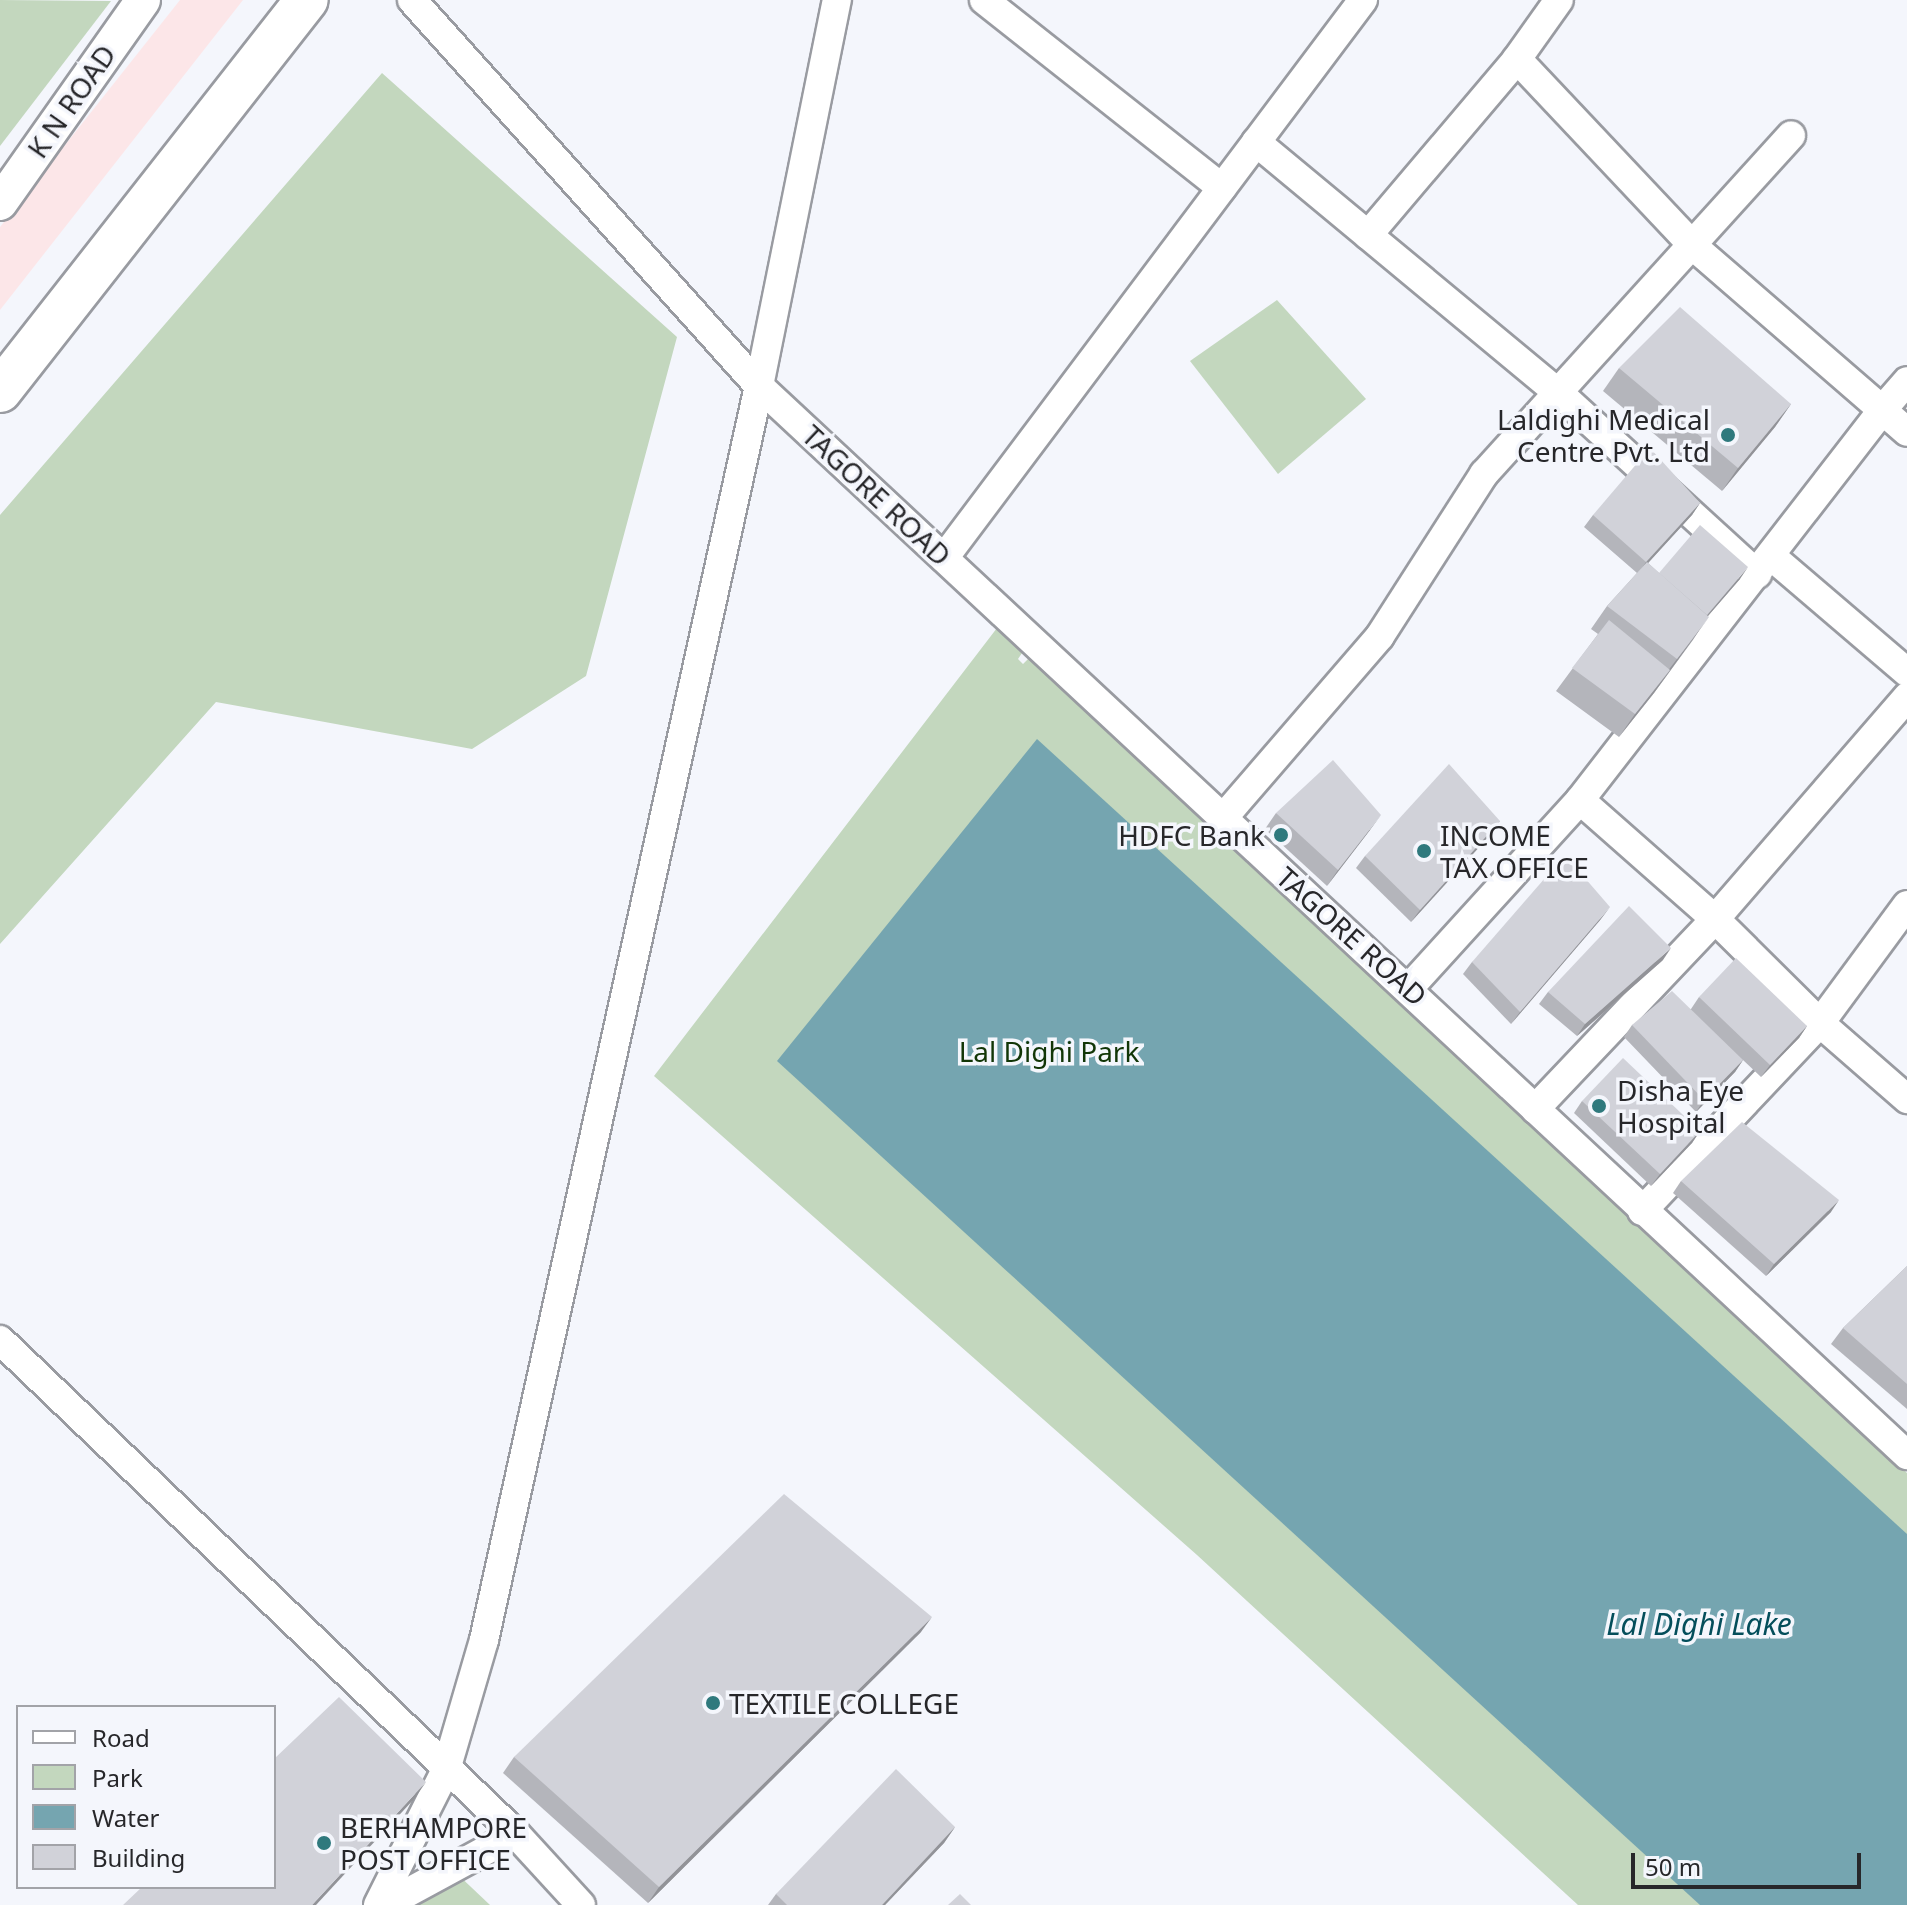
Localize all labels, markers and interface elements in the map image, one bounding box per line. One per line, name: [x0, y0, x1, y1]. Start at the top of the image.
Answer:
street label: K N ROAD: [20, 38, 122, 164]
place label: Laldighi Medical Centre Pvt. Ltd: [1497, 402, 1710, 468]
street label: TAGORE ROAD: [796, 418, 958, 572]
marker: Laldighi Medical Centre Pvt. Ltd: [1717, 424, 1739, 446]
place label: HDFC Bank: [1118, 818, 1265, 852]
place label: INCOME TAX OFFICE: [1440, 818, 1589, 884]
marker: HDFC Bank: [1272, 826, 1290, 844]
marker: INCOME TAX OFFICE: [1415, 842, 1433, 860]
street label: TAGORE ROAD: [1270, 860, 1434, 1012]
park label: Lal Dighi Park: [959, 1034, 1139, 1068]
place label: Disha Eye Hospital: [1617, 1073, 1744, 1139]
marker: Disha Eye Hospital: [1588, 1095, 1610, 1117]
water label: Lal Dighi Lake: [1606, 1606, 1792, 1642]
place label: TEXTILE COLLEGE: [729, 1686, 959, 1720]
marker: TEXTILE COLLEGE: [704, 1694, 722, 1712]
legend: [16, 1705, 276, 1889]
text: Road: [92, 1721, 150, 1754]
text: Park: [92, 1761, 143, 1794]
text: Water: [92, 1801, 159, 1834]
place label: BERHAMPORE POST OFFICE: [340, 1810, 527, 1876]
marker: BERHAMPORE POST OFFICE: [315, 1834, 333, 1852]
scale bar: [1635, 1837, 1865, 1887]
text: Building: [92, 1841, 185, 1874]
text: 50 m: [1645, 1850, 1701, 1883]

